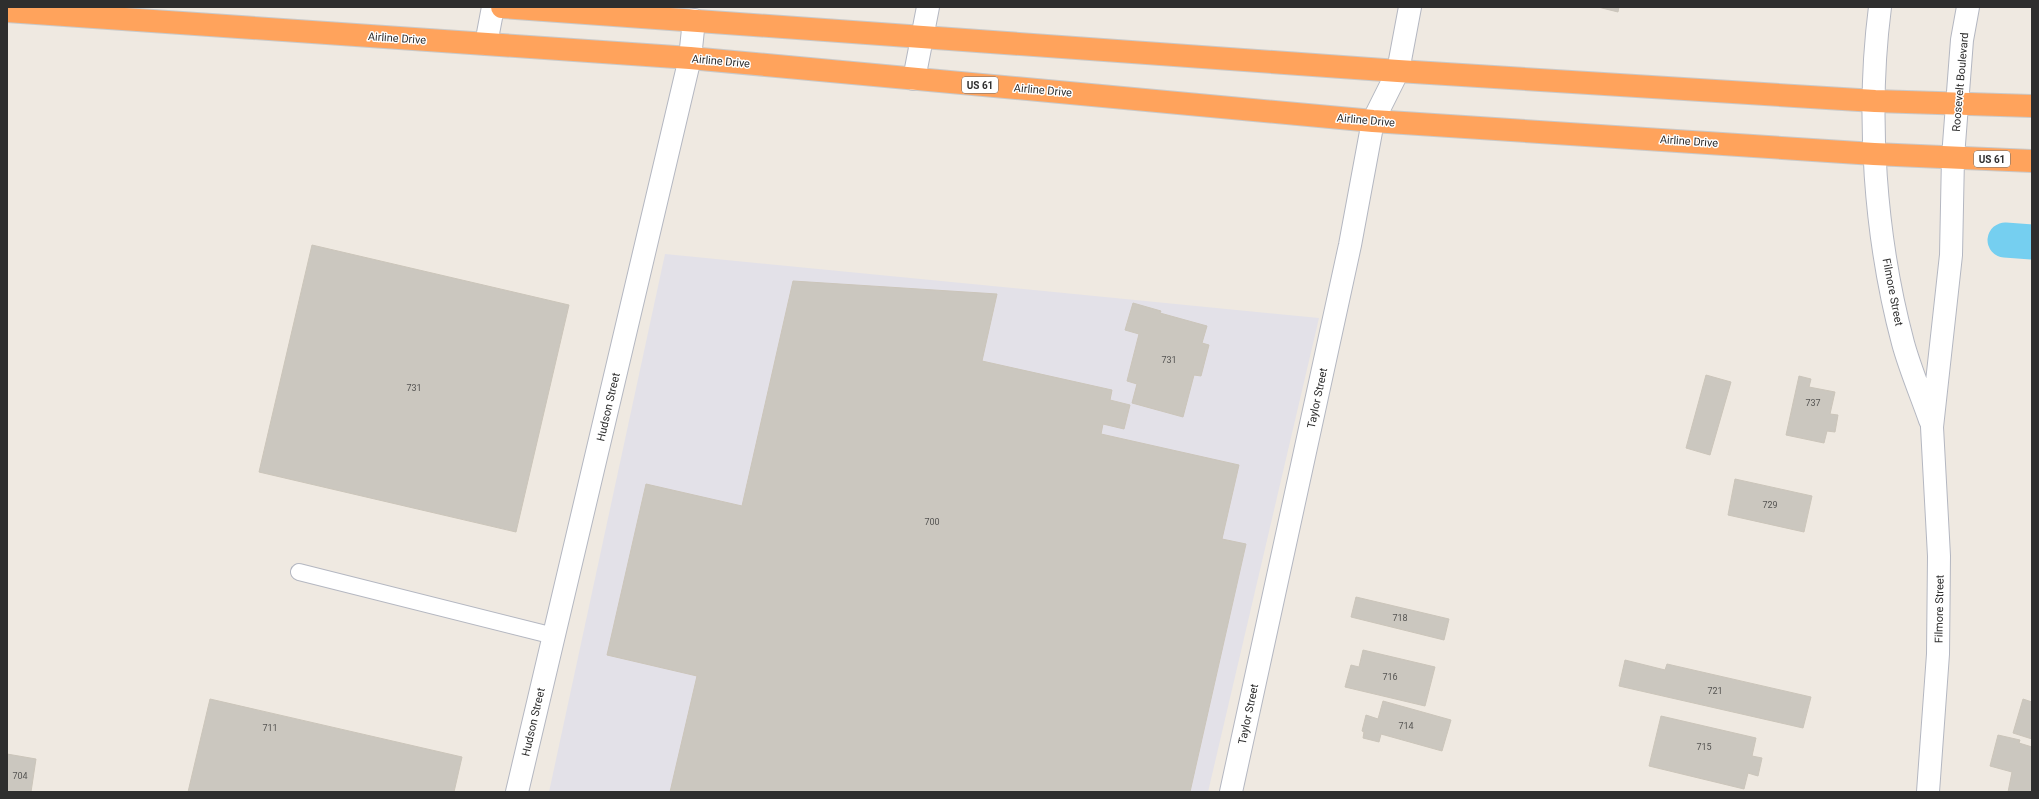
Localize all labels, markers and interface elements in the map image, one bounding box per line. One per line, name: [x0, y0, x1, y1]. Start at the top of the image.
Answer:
street label: Airline Drive: [367, 30, 427, 47]
street label: Roosevelt Boulevard: [1950, 32, 1971, 132]
street label: Airline Drive: [691, 52, 751, 71]
road number: US 61: [962, 77, 998, 93]
street label: Airline Drive: [1013, 81, 1073, 100]
street label: Airline Drive: [1336, 111, 1396, 130]
street label: Airline Drive: [1659, 133, 1719, 150]
road number: US 61: [1974, 151, 2010, 167]
street label: Filmore Street: [1880, 257, 1906, 327]
house number: 731: [1161, 355, 1177, 365]
street label: Taylor Street: [1305, 366, 1330, 430]
street label: Hudson Street: [594, 371, 623, 443]
house number: 731: [406, 383, 422, 393]
house number: 737: [1805, 398, 1821, 408]
house number: 729: [1762, 500, 1778, 510]
house number: 700: [924, 517, 940, 527]
street label: Filmore Street: [1932, 574, 1947, 643]
house number: 718: [1392, 613, 1408, 623]
house number: 716: [1382, 672, 1398, 682]
street label: Taylor Street: [1236, 682, 1261, 746]
street label: Hudson Street: [519, 686, 548, 758]
house number: 721: [1707, 686, 1723, 696]
house number: 714: [1398, 721, 1414, 731]
house number: 711: [262, 723, 278, 733]
house number: 715: [1696, 742, 1712, 752]
house number: 704: [12, 771, 28, 781]

